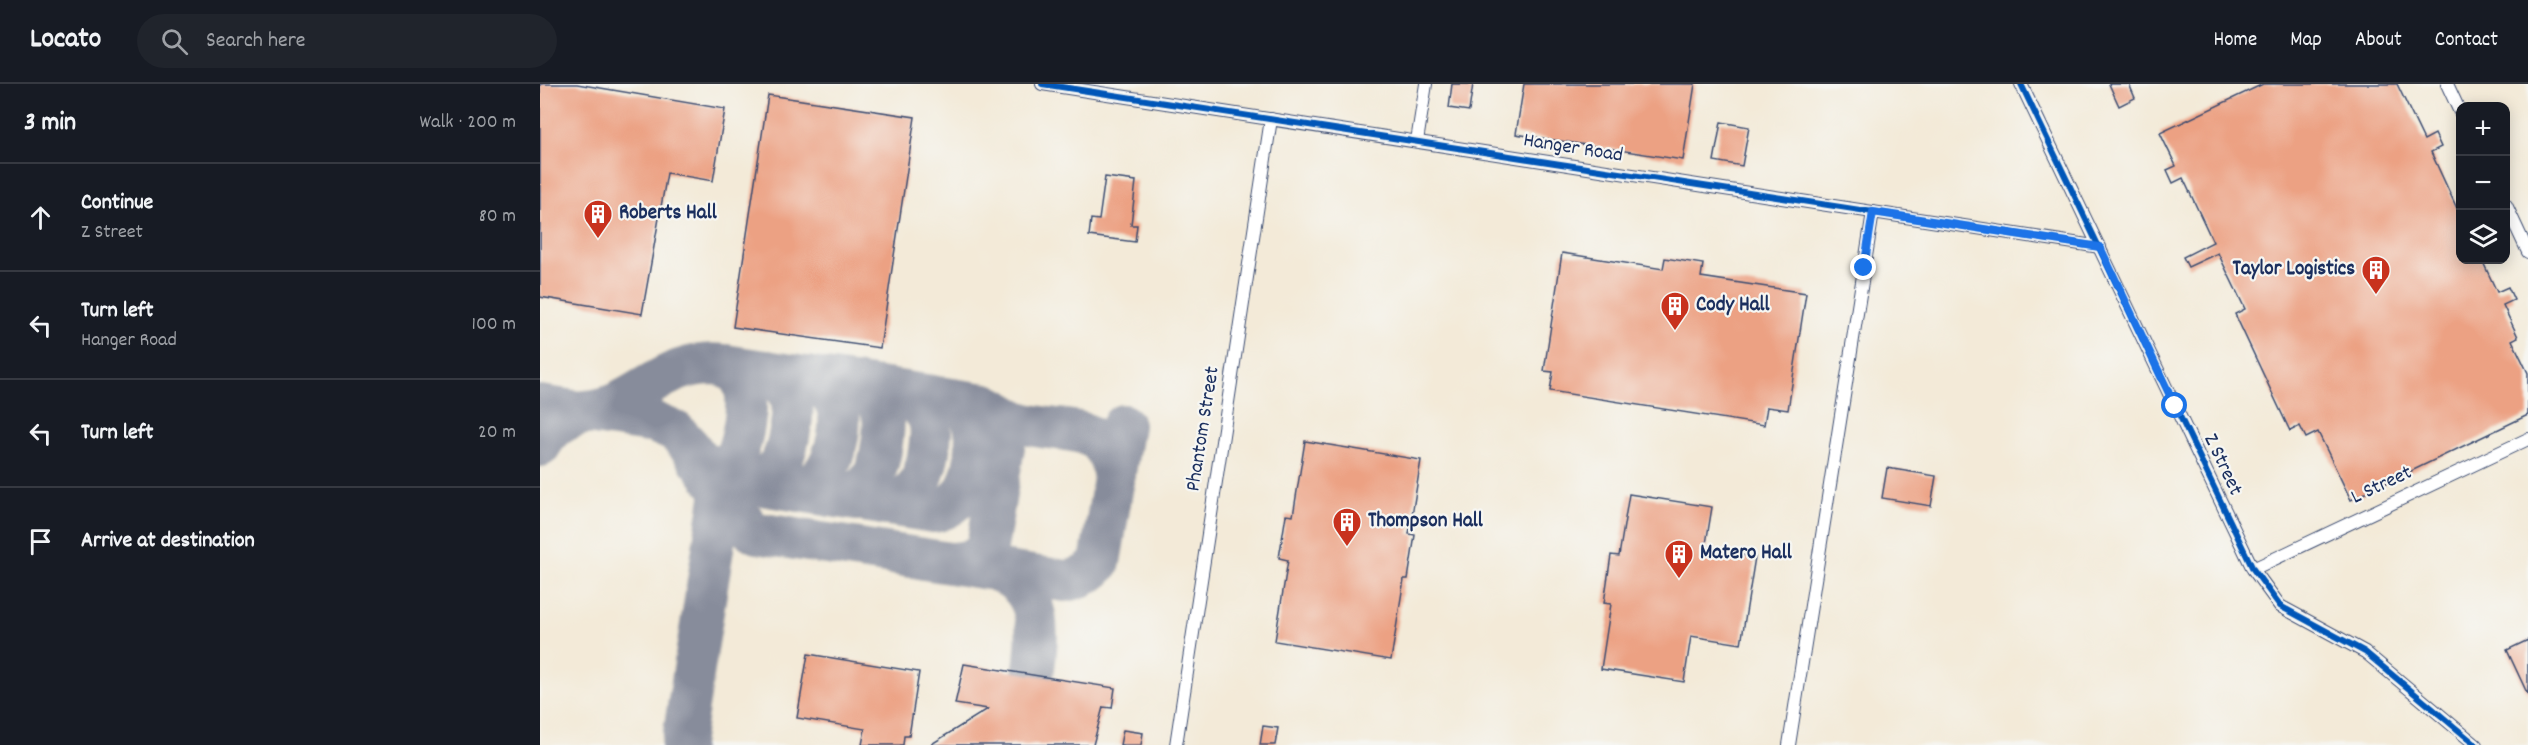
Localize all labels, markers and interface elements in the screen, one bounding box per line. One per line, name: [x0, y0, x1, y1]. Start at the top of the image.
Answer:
search box: [137, 14, 557, 68]
text: Locato: [30, 21, 101, 61]
icon: search: [158, 25, 191, 58]
text: Search here: [206, 26, 306, 57]
text: Home: [2213, 26, 2257, 56]
text: Map: [2290, 26, 2322, 56]
text: About: [2355, 26, 2402, 56]
text: Contact: [2435, 26, 2498, 56]
map controls: [2456, 102, 2510, 264]
button: +: [2456, 102, 2510, 156]
text: 3 min: [24, 105, 76, 142]
text: Walk · 200 m: [420, 109, 516, 137]
street label: Hanger Road: [1521, 126, 1625, 172]
button: −: [2456, 156, 2510, 210]
text: Continue: [81, 188, 153, 219]
building icon: Roberts Hall: [582, 198, 614, 240]
place label: Roberts Hall: [619, 199, 718, 229]
icon: ahead: [24, 201, 57, 234]
text: 80 m: [479, 203, 516, 231]
button: layers: [2456, 210, 2510, 264]
text: Z Street: [81, 219, 143, 247]
route end: [1850, 254, 1876, 280]
building icon: Taylor Logistics: [2360, 254, 2392, 296]
place label: Taylor Logistics: [2233, 255, 2355, 285]
building icon: Cody Hall: [1659, 290, 1691, 332]
place label: Cody Hall: [1696, 291, 1770, 321]
text: Turn left: [81, 296, 153, 327]
icon: left: [24, 309, 57, 342]
text: 100 m: [472, 311, 516, 339]
text: Hanger Road: [81, 327, 177, 355]
street label: Phantom Street: [1179, 364, 1229, 494]
route start: [2161, 392, 2187, 418]
icon: left: [24, 417, 57, 450]
text: Turn left: [81, 418, 153, 449]
text: 20 m: [478, 419, 516, 447]
street label: Z Street: [2195, 429, 2249, 501]
street label: L Street: [2346, 459, 2418, 513]
building icon: Thompson Hall: [1331, 506, 1363, 548]
place label: Thompson Hall: [1368, 507, 1484, 537]
icon: arrive: [24, 525, 57, 558]
text: Arrive at destination: [81, 526, 255, 557]
building icon: Matero Hall: [1663, 538, 1695, 580]
place label: Matero Hall: [1700, 539, 1793, 569]

